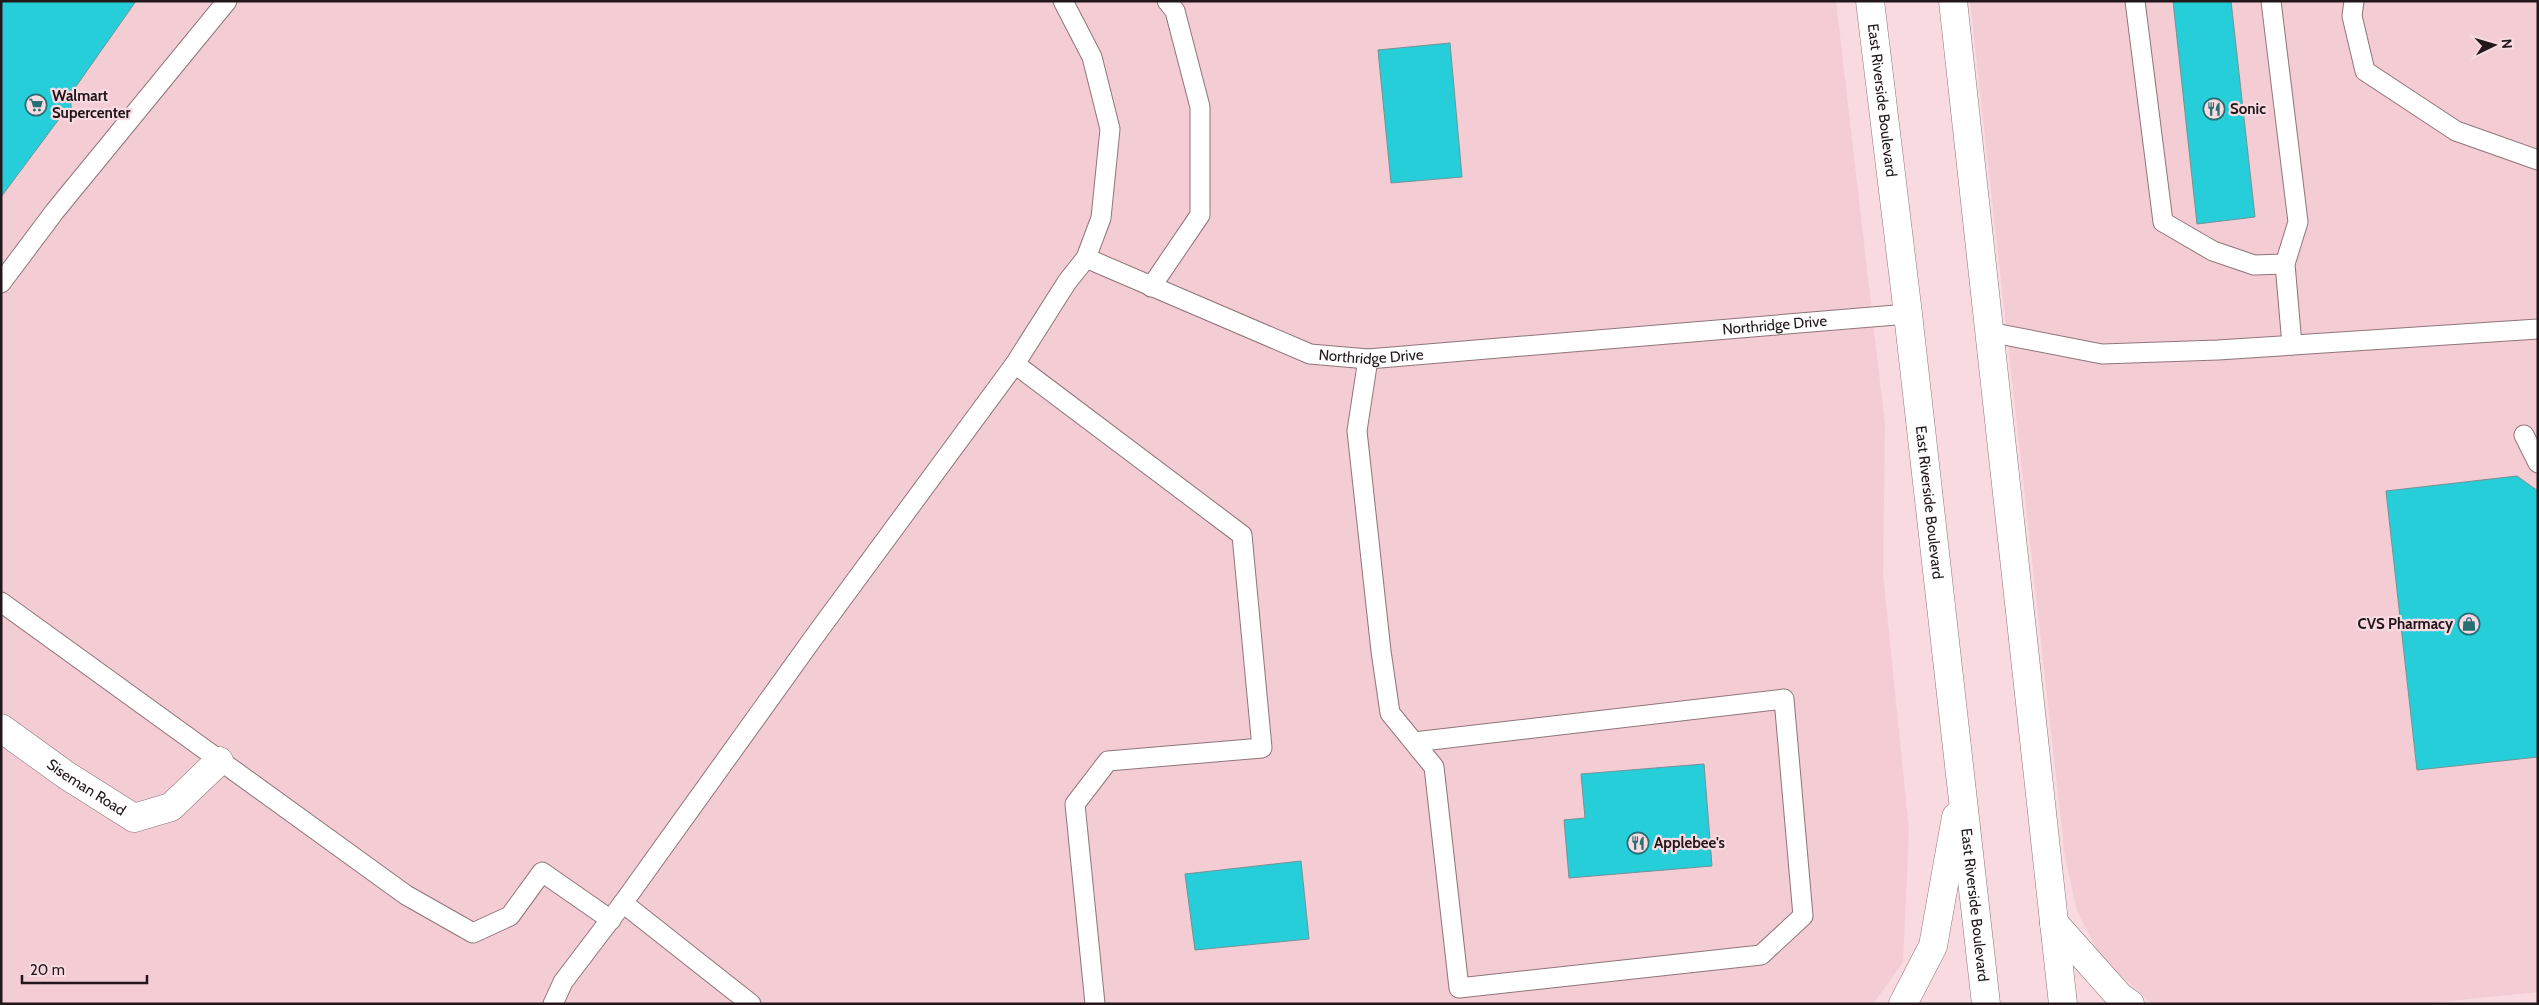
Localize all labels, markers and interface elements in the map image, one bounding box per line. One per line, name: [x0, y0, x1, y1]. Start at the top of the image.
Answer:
north arrow: [2469, 20, 2519, 70]
street label: East Riverside Boulevard: [1864, 23, 1900, 178]
text: N: [2498, 38, 2516, 50]
place label: Walmart Supercenter: [52, 87, 131, 122]
supermarket icon: Walmart Supercenter: [24, 93, 48, 117]
restaurant icon: Sonic: [2202, 97, 2226, 121]
place label: Sonic: [2230, 100, 2266, 118]
street label: Northridge Drive: [1722, 312, 1828, 338]
street label: Northridge Drive: [1318, 345, 1424, 368]
street label: East Riverside Boulevard: [1912, 425, 1947, 580]
shop icon: CVS Pharmacy: [2457, 612, 2481, 636]
place label: CVS Pharmacy: [2358, 615, 2454, 633]
street label: Siseman Road: [43, 755, 129, 819]
street label: East Riverside Boulevard: [1957, 827, 1992, 983]
restaurant icon: Applebee's: [1626, 831, 1650, 855]
place label: Applebee's: [1654, 834, 1725, 852]
scale bar: [22, 952, 148, 984]
text: 20 m: [30, 961, 65, 979]

